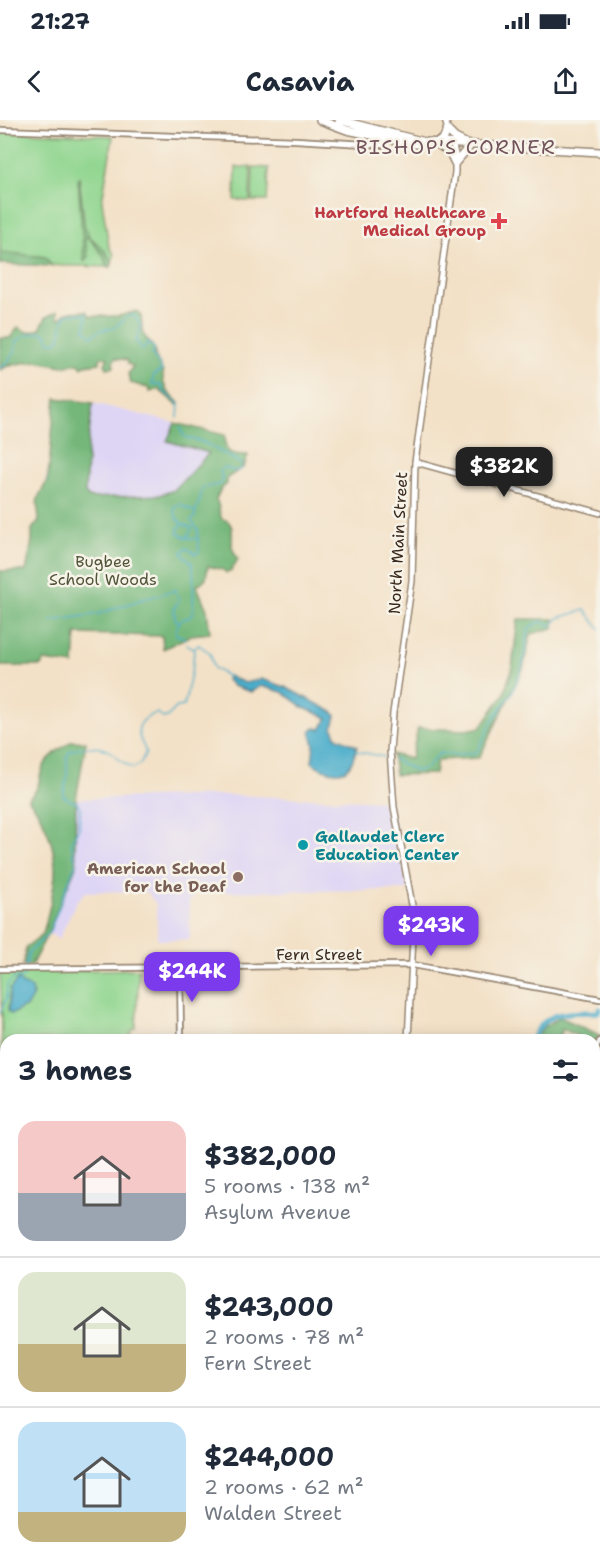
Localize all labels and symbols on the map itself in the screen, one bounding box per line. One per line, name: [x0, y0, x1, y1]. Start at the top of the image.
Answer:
district label: BISHOP'S CORNER: [356, 134, 556, 160]
place label: Hartford Healthcare Medical Group: [314, 202, 486, 241]
marker: Hartford Healthcare Medical Group: [490, 212, 508, 230]
pin: $382K: [462, 447, 546, 498]
street label: North Main Street: [384, 471, 412, 615]
park label: Bugbee School Woods: [49, 551, 157, 590]
place label: Gallaudet Clerc Education Center: [315, 826, 460, 865]
marker: Gallaudet Clerc Education Center: [296, 838, 310, 852]
place label: American School for the Deaf: [87, 858, 227, 897]
marker: American School for the Deaf: [231, 870, 245, 884]
pin: $243K: [389, 906, 473, 957]
street label: Fern Street: [276, 944, 362, 965]
pin: $244K: [150, 952, 234, 1003]

